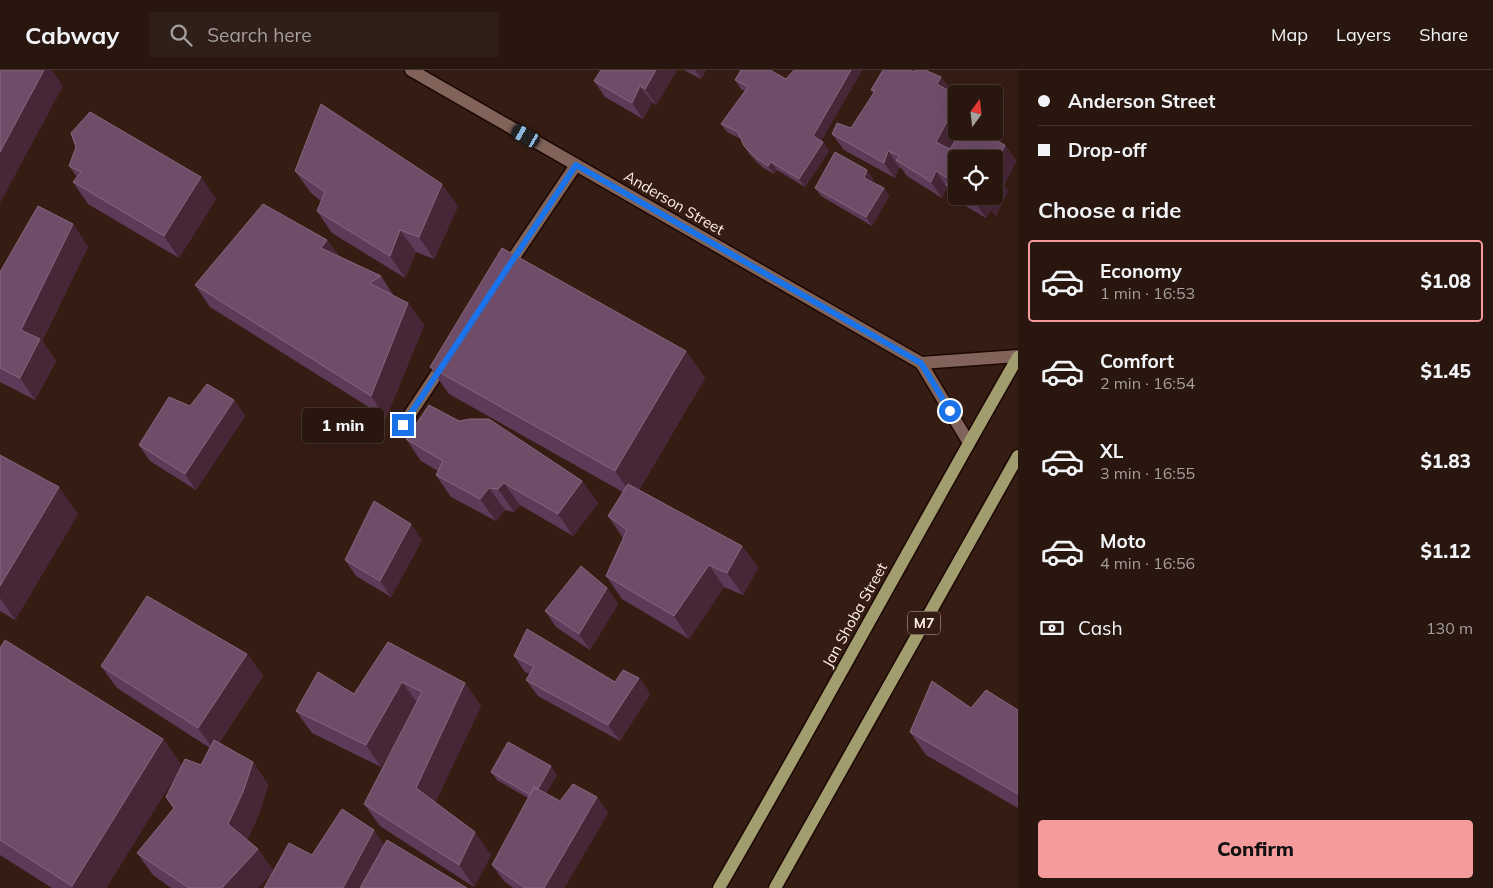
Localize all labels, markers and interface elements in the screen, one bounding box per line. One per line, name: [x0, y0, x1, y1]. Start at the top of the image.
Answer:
search box: [149, 12, 499, 57]
text: Cabway: [25, 20, 119, 50]
icon: search: [167, 21, 195, 49]
text: Search here: [207, 23, 312, 47]
text: Map: [1271, 23, 1308, 46]
text: Layers: [1336, 23, 1391, 46]
text: Share: [1419, 23, 1468, 46]
north arrow: [948, 85, 1002, 140]
map controls: [948, 85, 1003, 205]
text: Anderson Street: [1068, 89, 1215, 113]
car: [509, 122, 542, 150]
text: Drop-off: [1068, 138, 1146, 162]
button: locate: [948, 150, 1003, 205]
street label: Anderson Street: [621, 166, 728, 239]
text: Choose a ride: [1038, 196, 1181, 224]
icon: car: [1040, 259, 1085, 304]
text: Economy: [1100, 259, 1182, 283]
text: $1.08: [1420, 269, 1471, 293]
text: 1 min · 16:53: [1100, 283, 1195, 303]
icon: car: [1040, 349, 1085, 394]
text: Comfort: [1100, 349, 1174, 373]
text: $1.45: [1420, 359, 1471, 383]
text: 2 min · 16:54: [1100, 373, 1195, 393]
route start: [939, 400, 961, 422]
callout: 1 min: [303, 408, 386, 442]
route end: [392, 414, 414, 436]
text: 1 min: [322, 415, 364, 435]
icon: car: [1040, 439, 1085, 484]
text: XL: [1100, 439, 1123, 463]
text: $1.83: [1420, 449, 1471, 473]
text: 3 min · 16:55: [1100, 463, 1195, 483]
icon: car: [1040, 529, 1085, 574]
text: Moto: [1100, 529, 1146, 553]
text: $1.12: [1420, 539, 1471, 563]
text: 4 min · 16:56: [1100, 553, 1195, 573]
street label: Jan Shoba Street: [818, 559, 891, 670]
road number: M7: [908, 612, 940, 634]
icon: cash: [1038, 614, 1066, 642]
text: Cash: [1078, 616, 1123, 640]
text: 130 m: [1426, 618, 1473, 638]
button: Confirm: [1038, 820, 1473, 878]

